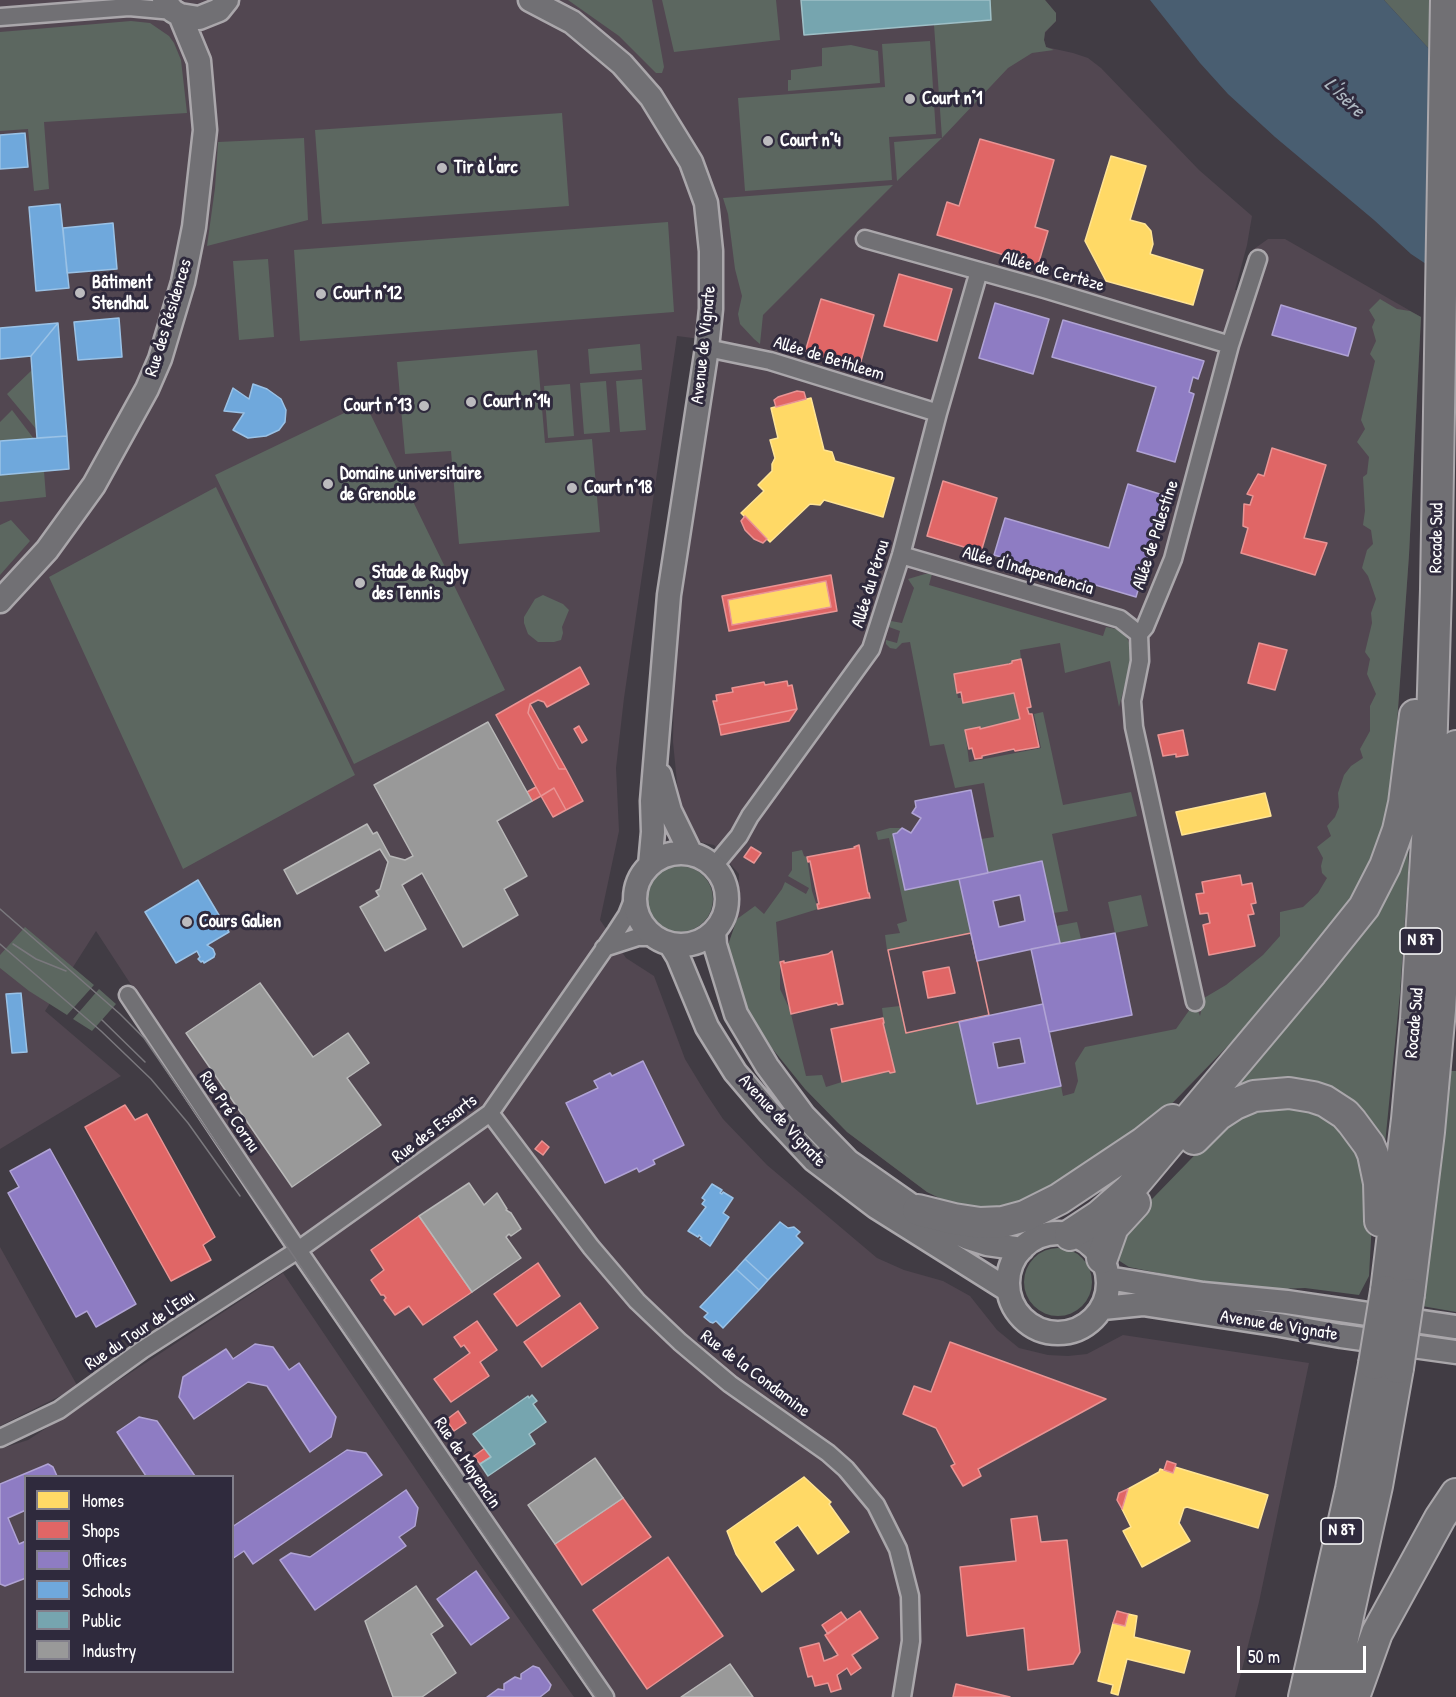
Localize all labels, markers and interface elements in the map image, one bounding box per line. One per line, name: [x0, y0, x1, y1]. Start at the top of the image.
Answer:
water label: L'Isère: [1319, 73, 1369, 123]
place label: Court n°1: [922, 88, 982, 110]
marker: Court n°1: [903, 92, 917, 106]
place label: Court n°4: [780, 130, 841, 152]
marker: Court n°4: [761, 134, 775, 148]
place label: Tir à l'arc: [454, 157, 517, 179]
marker: Tir à l'arc: [435, 161, 449, 175]
street label: Allée de Certèze: [999, 247, 1107, 297]
street label: Rue des Résidences: [141, 257, 197, 379]
place label: Bâtiment Stendhal: [92, 272, 152, 314]
place label: Court n°12: [333, 283, 402, 305]
street label: Avenue de Vignate: [687, 285, 721, 405]
marker: Bâtiment Stendhal: [73, 286, 87, 300]
marker: Court n°12: [314, 287, 328, 301]
street label: Allée de Bethleem: [771, 332, 887, 386]
place label: Court n°14: [483, 391, 550, 413]
place label: Court n°13: [344, 395, 412, 417]
marker: Court n°14: [464, 395, 478, 409]
marker: Court n°13: [417, 399, 431, 413]
place label: Domaine universitaire de Grenoble: [340, 463, 482, 506]
marker: Domaine universitaire de Grenoble: [321, 477, 335, 491]
place label: Court n°18: [584, 477, 652, 499]
street label: Allée de Palestine: [1128, 478, 1184, 592]
marker: Court n°18: [565, 481, 579, 495]
street label: Rocade Sud: [1426, 503, 1448, 573]
street label: Allée du Pérou: [847, 538, 895, 630]
street label: Allée d'Independencia: [960, 542, 1096, 600]
place label: Stade de Rugby des Tennis: [372, 562, 469, 604]
marker: Stade de Rugby des Tennis: [353, 576, 367, 590]
place label: Cours Galien: [199, 911, 281, 933]
marker: Cours Galien: [180, 915, 194, 929]
road number: N 87: [1400, 928, 1442, 954]
street label: Rocade Sud: [1401, 987, 1429, 1059]
street label: Rue Pré Cornu: [194, 1067, 264, 1157]
street label: Avenue de Vignate: [734, 1070, 830, 1172]
street label: Rue des Essarts: [388, 1090, 482, 1168]
street label: Rue du Tour de l'Eau: [81, 1286, 199, 1376]
street label: Avenue de Vignate: [1219, 1306, 1339, 1346]
street label: Rue de la Condamine: [696, 1326, 814, 1422]
street label: Rue de Mayencin: [429, 1414, 505, 1512]
legend: [24, 1475, 234, 1673]
text: Homes: [82, 1488, 124, 1513]
text: Shops: [82, 1518, 120, 1543]
road number: N 87: [1321, 1518, 1363, 1544]
text: Offices: [82, 1548, 127, 1573]
text: Schools: [82, 1578, 131, 1603]
text: Public: [82, 1608, 121, 1633]
scale bar: [1240, 1634, 1369, 1672]
text: Industry: [82, 1638, 136, 1663]
text: 50 m: [1248, 1644, 1280, 1669]

